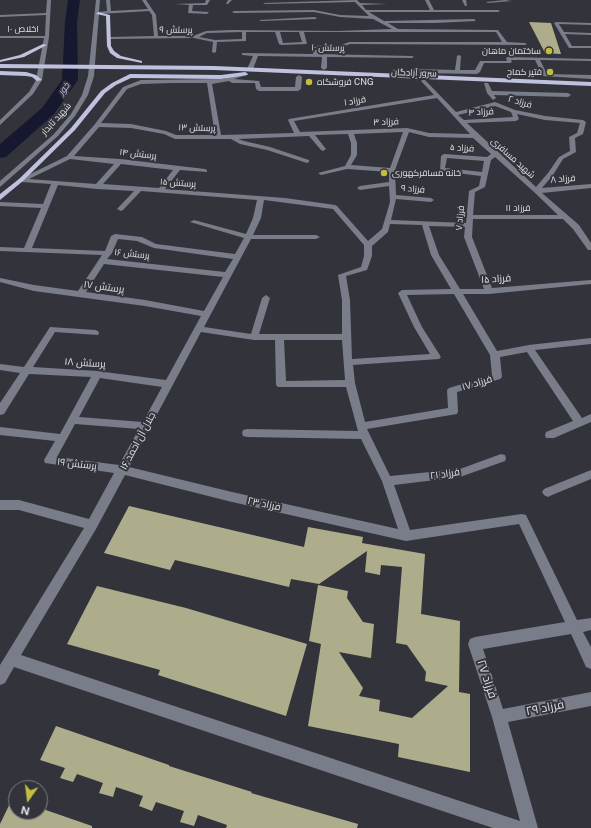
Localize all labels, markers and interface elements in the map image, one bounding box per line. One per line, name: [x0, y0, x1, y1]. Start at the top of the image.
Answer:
street label: اخلاص ۱۰: [7, 24, 39, 34]
street label: پرستش ۹: [159, 24, 193, 36]
street label: پرستش ۱۰: [311, 42, 345, 54]
place label: ساختمان ماهان: [482, 46, 541, 56]
marker: ساختمان ماهان: [544, 46, 554, 56]
street label: سرور آزادگان: [391, 67, 437, 79]
place label: فتیر کماج: [507, 67, 542, 77]
marker: فتیر کماج: [545, 67, 555, 77]
marker: فروشگاه CNG: [304, 77, 314, 87]
place label: فروشگاه CNG: [317, 77, 374, 87]
water label: خور: [56, 81, 72, 97]
street label: فرزاد ۲: [507, 93, 533, 111]
street label: فرزاد ۱: [343, 94, 367, 108]
street label: شهید تابدار: [39, 100, 73, 138]
street label: فرزاد ۴: [468, 106, 494, 118]
street label: فرزاد ۳: [373, 116, 399, 128]
street label: پرستش ۱۳: [178, 122, 216, 134]
street label: شهید مسافری: [489, 135, 537, 181]
street label: فرزاد ۵: [449, 142, 475, 154]
street label: پرستش ۱۴: [119, 147, 157, 161]
marker: خانه مسافرکهوری: [379, 168, 389, 178]
place label: خانه مسافرکهوری: [392, 168, 461, 178]
street label: فرزاد ۸: [550, 173, 576, 185]
street label: پرستش ۱۵: [160, 176, 196, 190]
street label: فرزاد ۹: [400, 183, 426, 195]
street label: فرزاد ۱۱: [505, 203, 531, 213]
street label: فرزاد ۷: [454, 205, 466, 231]
street label: پرستش ۱۶: [114, 247, 150, 261]
street label: فرزاد ۱۵: [481, 272, 511, 286]
street label: پرستش ۱۷: [83, 278, 125, 296]
street label: پرستش ۱۸: [64, 356, 106, 370]
street label: فرزاد ۱۷: [460, 373, 494, 393]
street label: جلال آل احمد ۱۶: [118, 410, 158, 472]
street label: پرستش ۱۹: [56, 456, 98, 472]
street label: فرزاد ۲۱: [429, 466, 461, 482]
street label: فرزاد ۲۳: [246, 495, 282, 513]
street label: فرزاد ۲۷: [474, 658, 500, 700]
street label: فرزاد ۲۹: [525, 697, 565, 719]
north arrow: [8, 780, 48, 820]
text: N: [20, 804, 31, 818]

